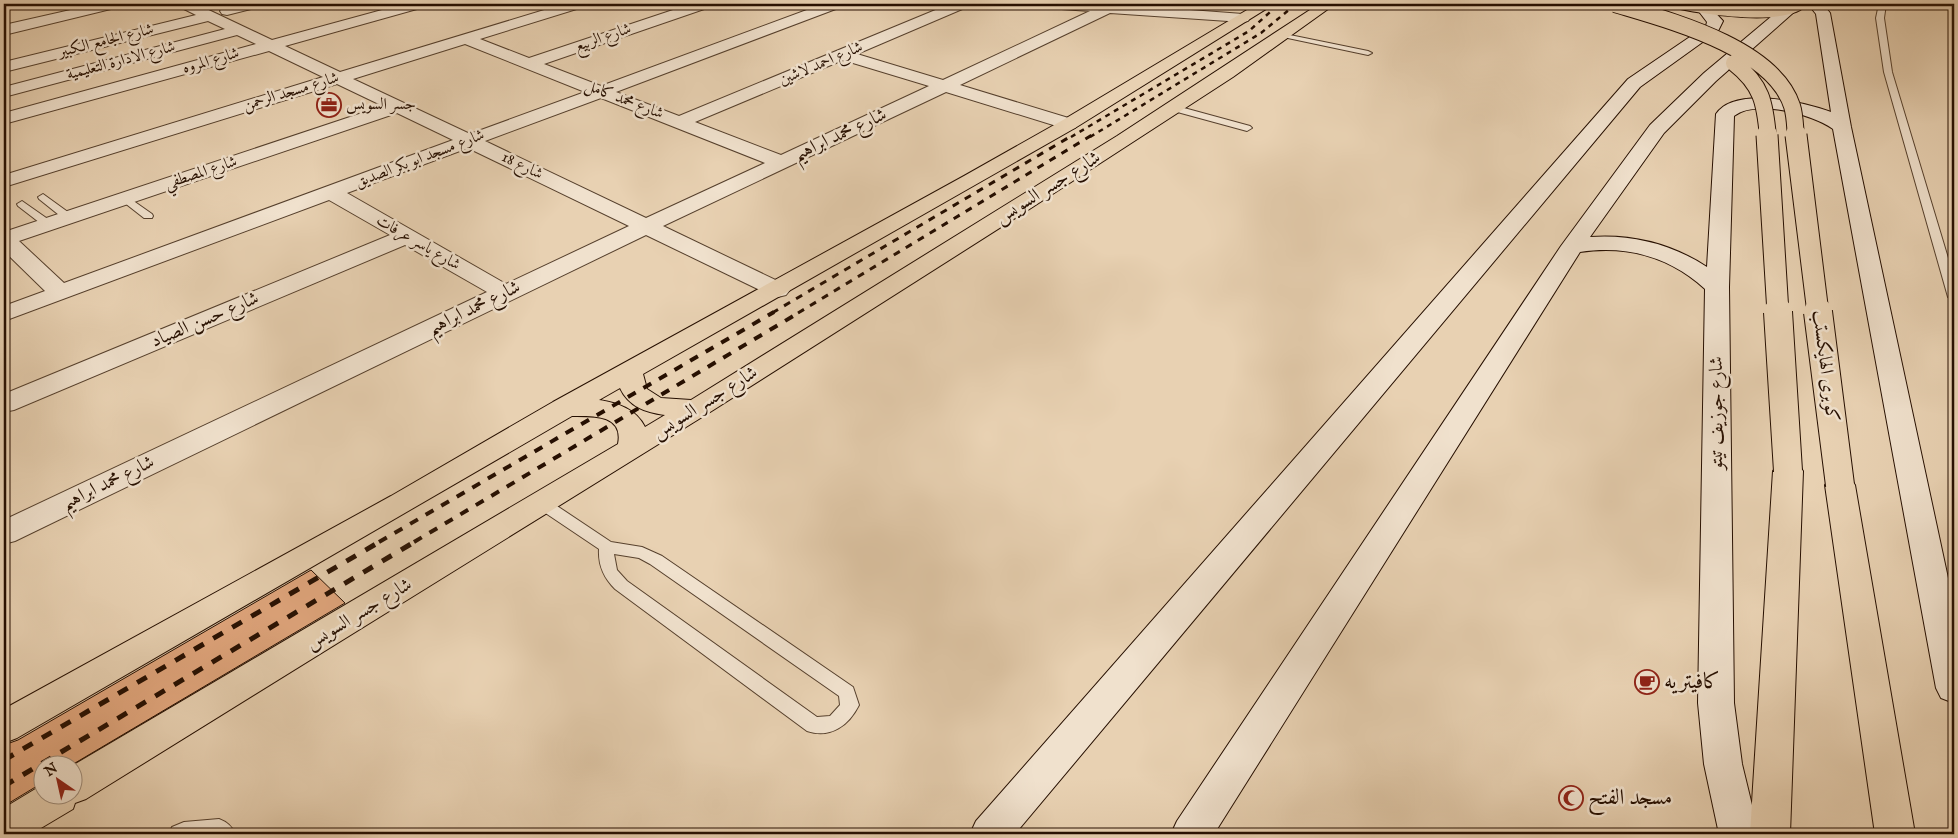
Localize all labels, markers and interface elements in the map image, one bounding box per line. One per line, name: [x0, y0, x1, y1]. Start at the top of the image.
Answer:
street label: شارع الربيع: [572, 19, 635, 61]
street label: شارع الجامع الكبير: [54, 20, 157, 67]
street label: شارع الادارة التعليمية: [64, 37, 178, 87]
street label: شارع احمد لاشين: [776, 37, 867, 92]
street label: شارع المروه: [180, 43, 242, 81]
street label: شارع مسجد الرحمن: [241, 68, 342, 118]
street label: شارع محمد كامل: [581, 76, 666, 126]
office icon: جسر السويس: [316, 92, 342, 118]
place label: جسر السويس: [346, 95, 416, 115]
street label: شارع محمد ابراهيم: [789, 103, 893, 173]
street label: شارع مسجد ابو بكر الصديق: [353, 125, 488, 195]
street label: شارع جسر السويس: [991, 146, 1106, 232]
street label: شارع 18: [497, 147, 546, 186]
street label: شارع المصطفي: [162, 152, 241, 198]
street label: شارع ياسر عرفات: [371, 211, 464, 277]
street label: شارع محمد ابراهيم: [424, 275, 527, 346]
street label: شارع حسن الصياد: [147, 287, 263, 355]
street label: كوبرى الهايكستب: [1806, 309, 1844, 423]
street label: شارع جوزيف تيتو: [1705, 356, 1731, 472]
street label: شارع جسر السويس: [648, 361, 763, 447]
street label: شارع محمد ابراهيم: [58, 450, 161, 521]
street label: شارع جسر السويس: [301, 573, 418, 657]
place label: كافيتريه: [1664, 668, 1720, 696]
cafe icon: كافيتريه: [1634, 669, 1660, 695]
north arrow: [32, 756, 82, 806]
text: N: [40, 759, 61, 781]
place label: مسجد الفتح: [1588, 784, 1672, 816]
mosque icon: مسجد الفتح: [1558, 785, 1584, 811]

